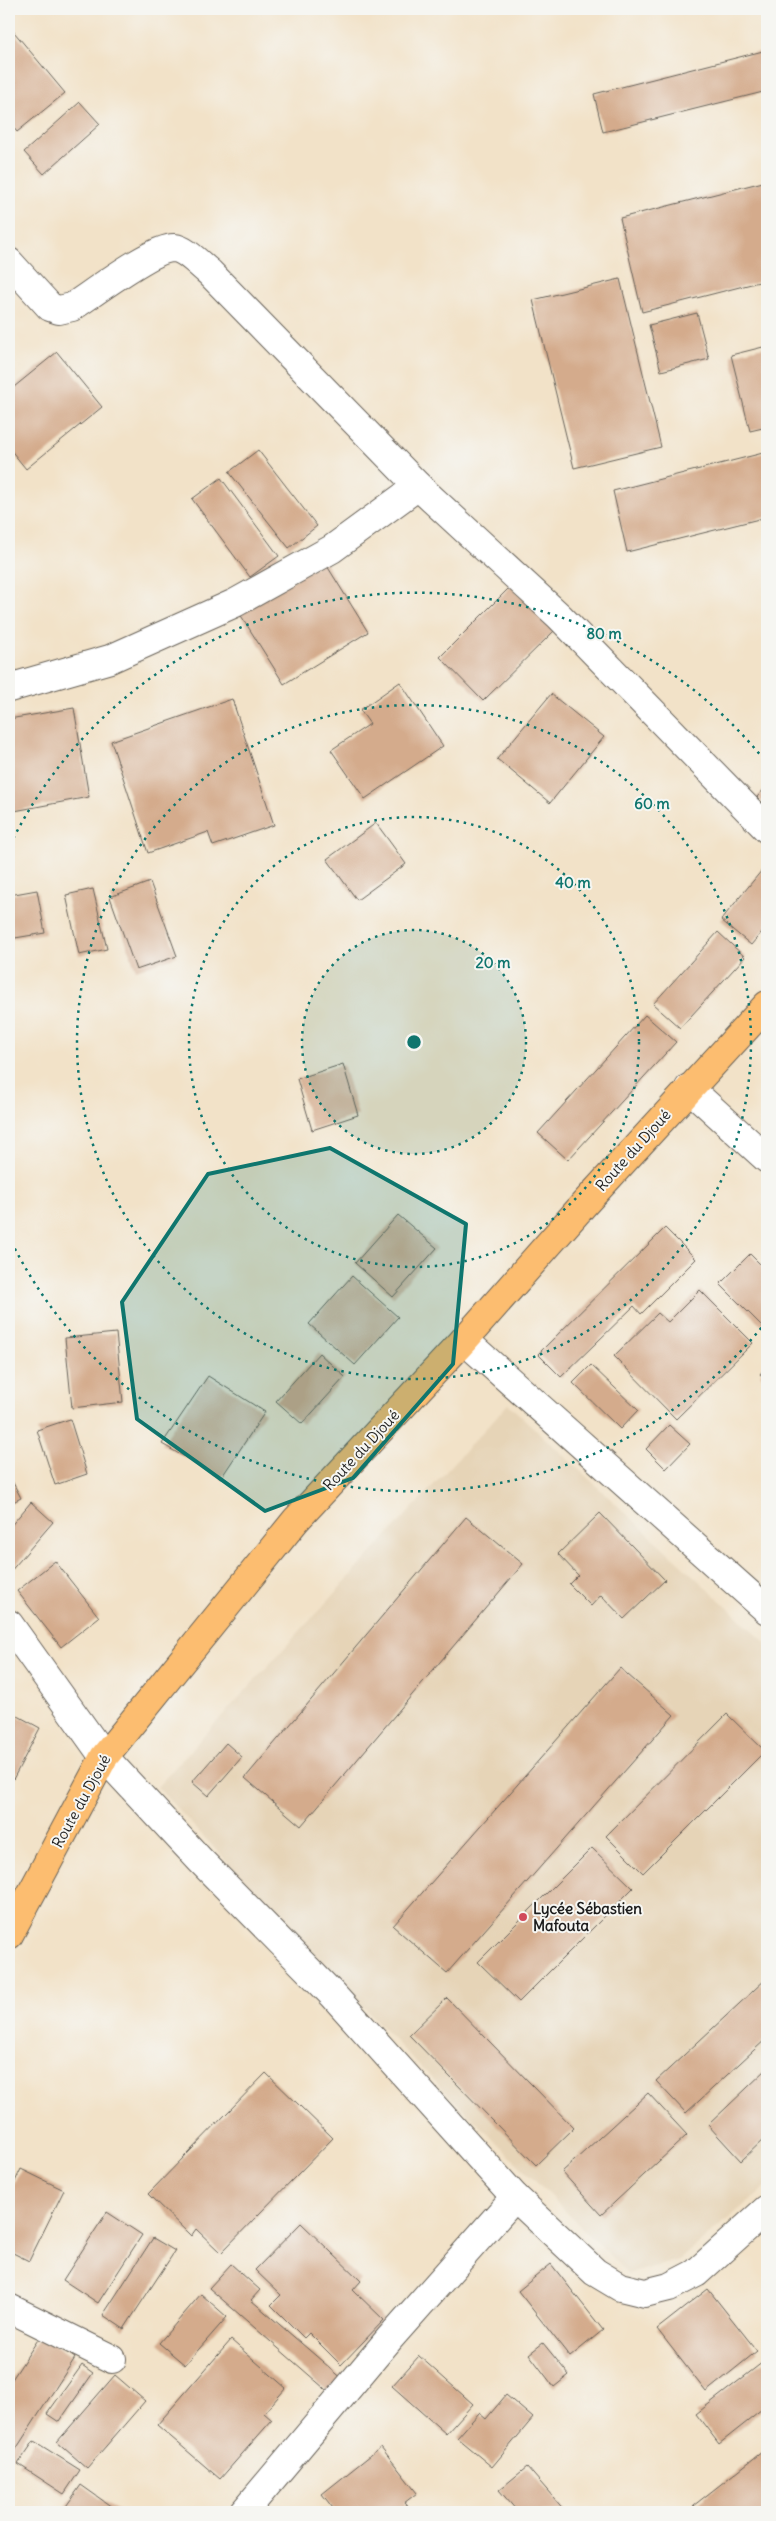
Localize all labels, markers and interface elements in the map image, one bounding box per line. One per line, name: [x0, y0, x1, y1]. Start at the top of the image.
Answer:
text: 80 m: [586, 624, 622, 643]
text: 60 m: [634, 794, 670, 813]
text: 40 m: [555, 873, 591, 892]
text: 20 m: [476, 953, 510, 972]
centre of rings: [405, 1033, 423, 1051]
street label: Route du Djoué: [591, 1105, 675, 1195]
street label: Route du Djoué: [319, 1406, 403, 1494]
street label: Route du Djoué: [48, 1751, 114, 1851]
place label: Lycée Sébastien Mafouta: [533, 1899, 642, 1935]
marker: Lycée Sébastien Mafouta: [517, 1911, 529, 1923]

